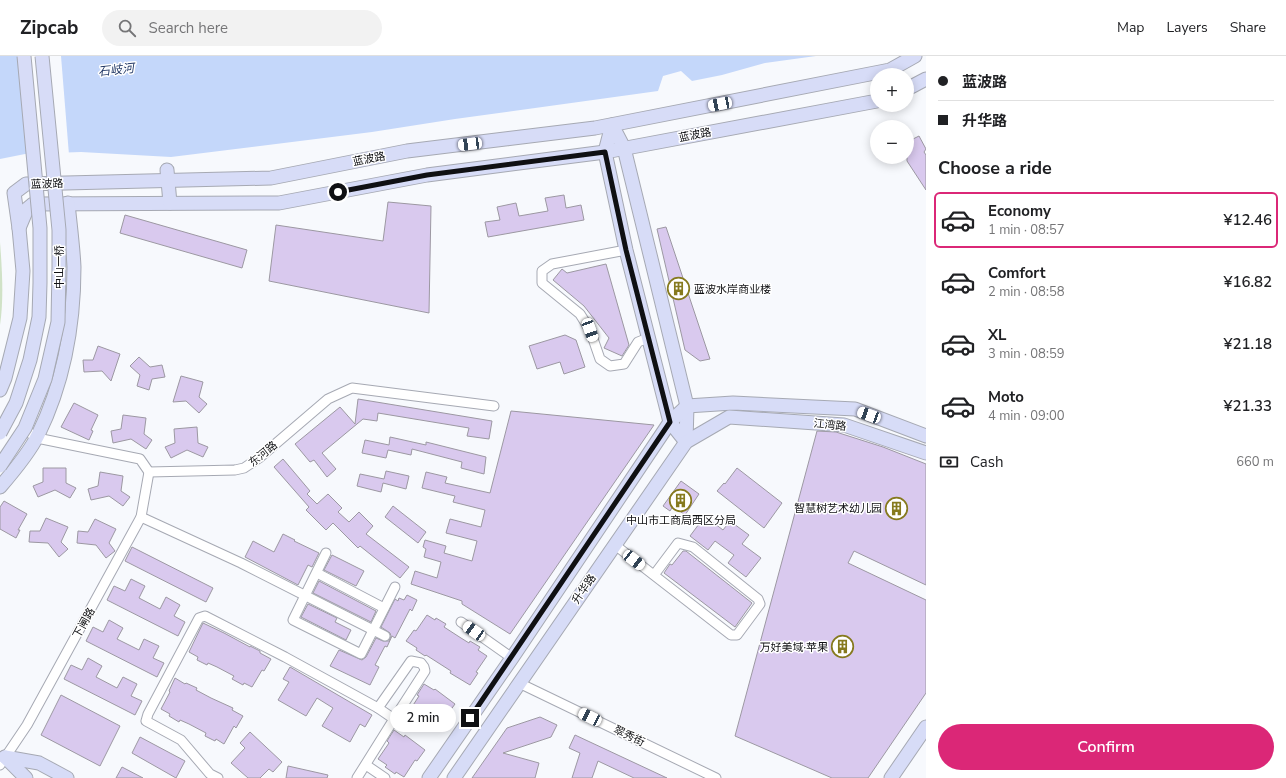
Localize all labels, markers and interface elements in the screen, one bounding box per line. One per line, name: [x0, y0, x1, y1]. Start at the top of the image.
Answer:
search box: [102, 10, 382, 46]
text: Zipcab: [20, 15, 78, 41]
icon: search: [116, 17, 138, 39]
text: Search here: [148, 18, 228, 38]
text: Map: [1117, 18, 1144, 37]
text: Layers: [1166, 18, 1208, 37]
text: Share: [1230, 18, 1266, 37]
water label: 石岐河: [97, 60, 137, 80]
map controls: [870, 68, 914, 164]
button: +: [870, 68, 914, 112]
text: 蓝波路: [962, 72, 1007, 92]
car: [707, 96, 733, 112]
text: 升华路: [962, 111, 1007, 131]
button: −: [870, 120, 914, 164]
street label: 蓝波路: [677, 124, 713, 146]
car: [457, 137, 483, 151]
street label: 蓝波路: [351, 148, 387, 170]
text: Choose a ride: [938, 156, 1052, 180]
street label: 蓝波路: [30, 176, 64, 192]
route start: [329, 183, 347, 201]
text: Economy: [988, 201, 1051, 221]
icon: car: [940, 202, 976, 238]
text: ¥12.46: [1223, 210, 1272, 230]
text: 1 min · 08:57: [988, 221, 1064, 239]
street label: 中山一桥: [52, 245, 67, 289]
text: Comfort: [988, 263, 1045, 283]
icon: car: [940, 264, 976, 300]
text: ¥16.82: [1223, 272, 1272, 292]
building icon: 蓝波水岸商业楼: [666, 276, 692, 302]
place label: 蓝波水岸商业楼: [694, 282, 771, 297]
text: 2 min · 08:58: [988, 283, 1064, 301]
car: [580, 317, 600, 343]
text: XL: [988, 325, 1007, 345]
icon: car: [940, 326, 976, 362]
text: ¥21.18: [1223, 334, 1272, 354]
text: 3 min · 08:59: [988, 345, 1064, 363]
text: Moto: [988, 387, 1024, 407]
icon: car: [940, 388, 976, 424]
text: ¥21.33: [1223, 396, 1272, 416]
car: [856, 405, 882, 425]
text: 4 min · 09:00: [988, 407, 1064, 425]
street label: 江湾路: [813, 416, 847, 434]
street label: 东河路: [245, 438, 281, 470]
icon: cash: [938, 451, 960, 473]
text: Cash: [970, 452, 1004, 472]
text: 660 m: [1236, 453, 1274, 471]
building icon: 中山市工商局西区分局: [668, 487, 694, 513]
building icon: 智慧树艺术幼儿园: [884, 495, 910, 521]
place label: 智慧树艺术幼儿园: [794, 501, 882, 516]
place label: 中山市工商局西区分局: [626, 513, 736, 528]
car: [621, 548, 647, 572]
street label: 升华路: [568, 571, 600, 607]
street label: 下闸路: [69, 605, 99, 641]
car: [461, 619, 487, 643]
building icon: 万好美域·苹果: [830, 634, 856, 660]
place label: 万好美域·苹果: [759, 640, 828, 655]
callout: 2 min: [390, 704, 456, 732]
car: [577, 706, 603, 728]
text: 2 min: [406, 709, 440, 727]
route end: [461, 709, 479, 727]
street label: 翠秀街: [611, 722, 647, 750]
button: Confirm: [938, 724, 1274, 770]

